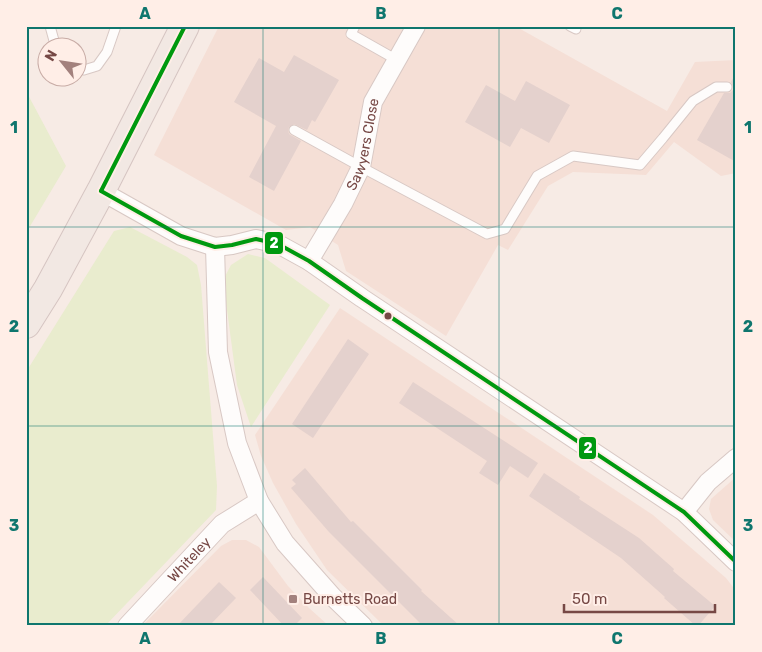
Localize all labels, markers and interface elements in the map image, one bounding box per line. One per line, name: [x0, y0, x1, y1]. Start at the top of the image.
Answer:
text: A: [139, 4, 151, 23]
text: B: [375, 4, 387, 23]
text: C: [611, 4, 623, 23]
north arrow: [38, 38, 88, 88]
text: N: [41, 47, 61, 64]
street label: Sawyers Close: [343, 97, 383, 193]
text: 1: [10, 118, 18, 137]
text: 1: [744, 118, 752, 137]
line badge: 2: [264, 231, 284, 255]
text: 2: [269, 235, 279, 252]
unlabelled marker: [383, 311, 393, 321]
text: 2: [9, 317, 19, 336]
text: 2: [743, 317, 753, 336]
line badge: 2: [578, 436, 597, 460]
text: 2: [583, 440, 593, 457]
text: 3: [9, 516, 19, 535]
text: 3: [743, 516, 753, 535]
street label: Whiteley: [164, 534, 215, 586]
scale bar: [564, 582, 716, 614]
text: 50 m: [572, 590, 607, 608]
place label: Burnetts Road: [303, 591, 397, 608]
marker: Burnetts Road: [287, 593, 299, 605]
text: A: [139, 629, 151, 648]
text: B: [375, 629, 387, 648]
text: C: [611, 629, 623, 648]

